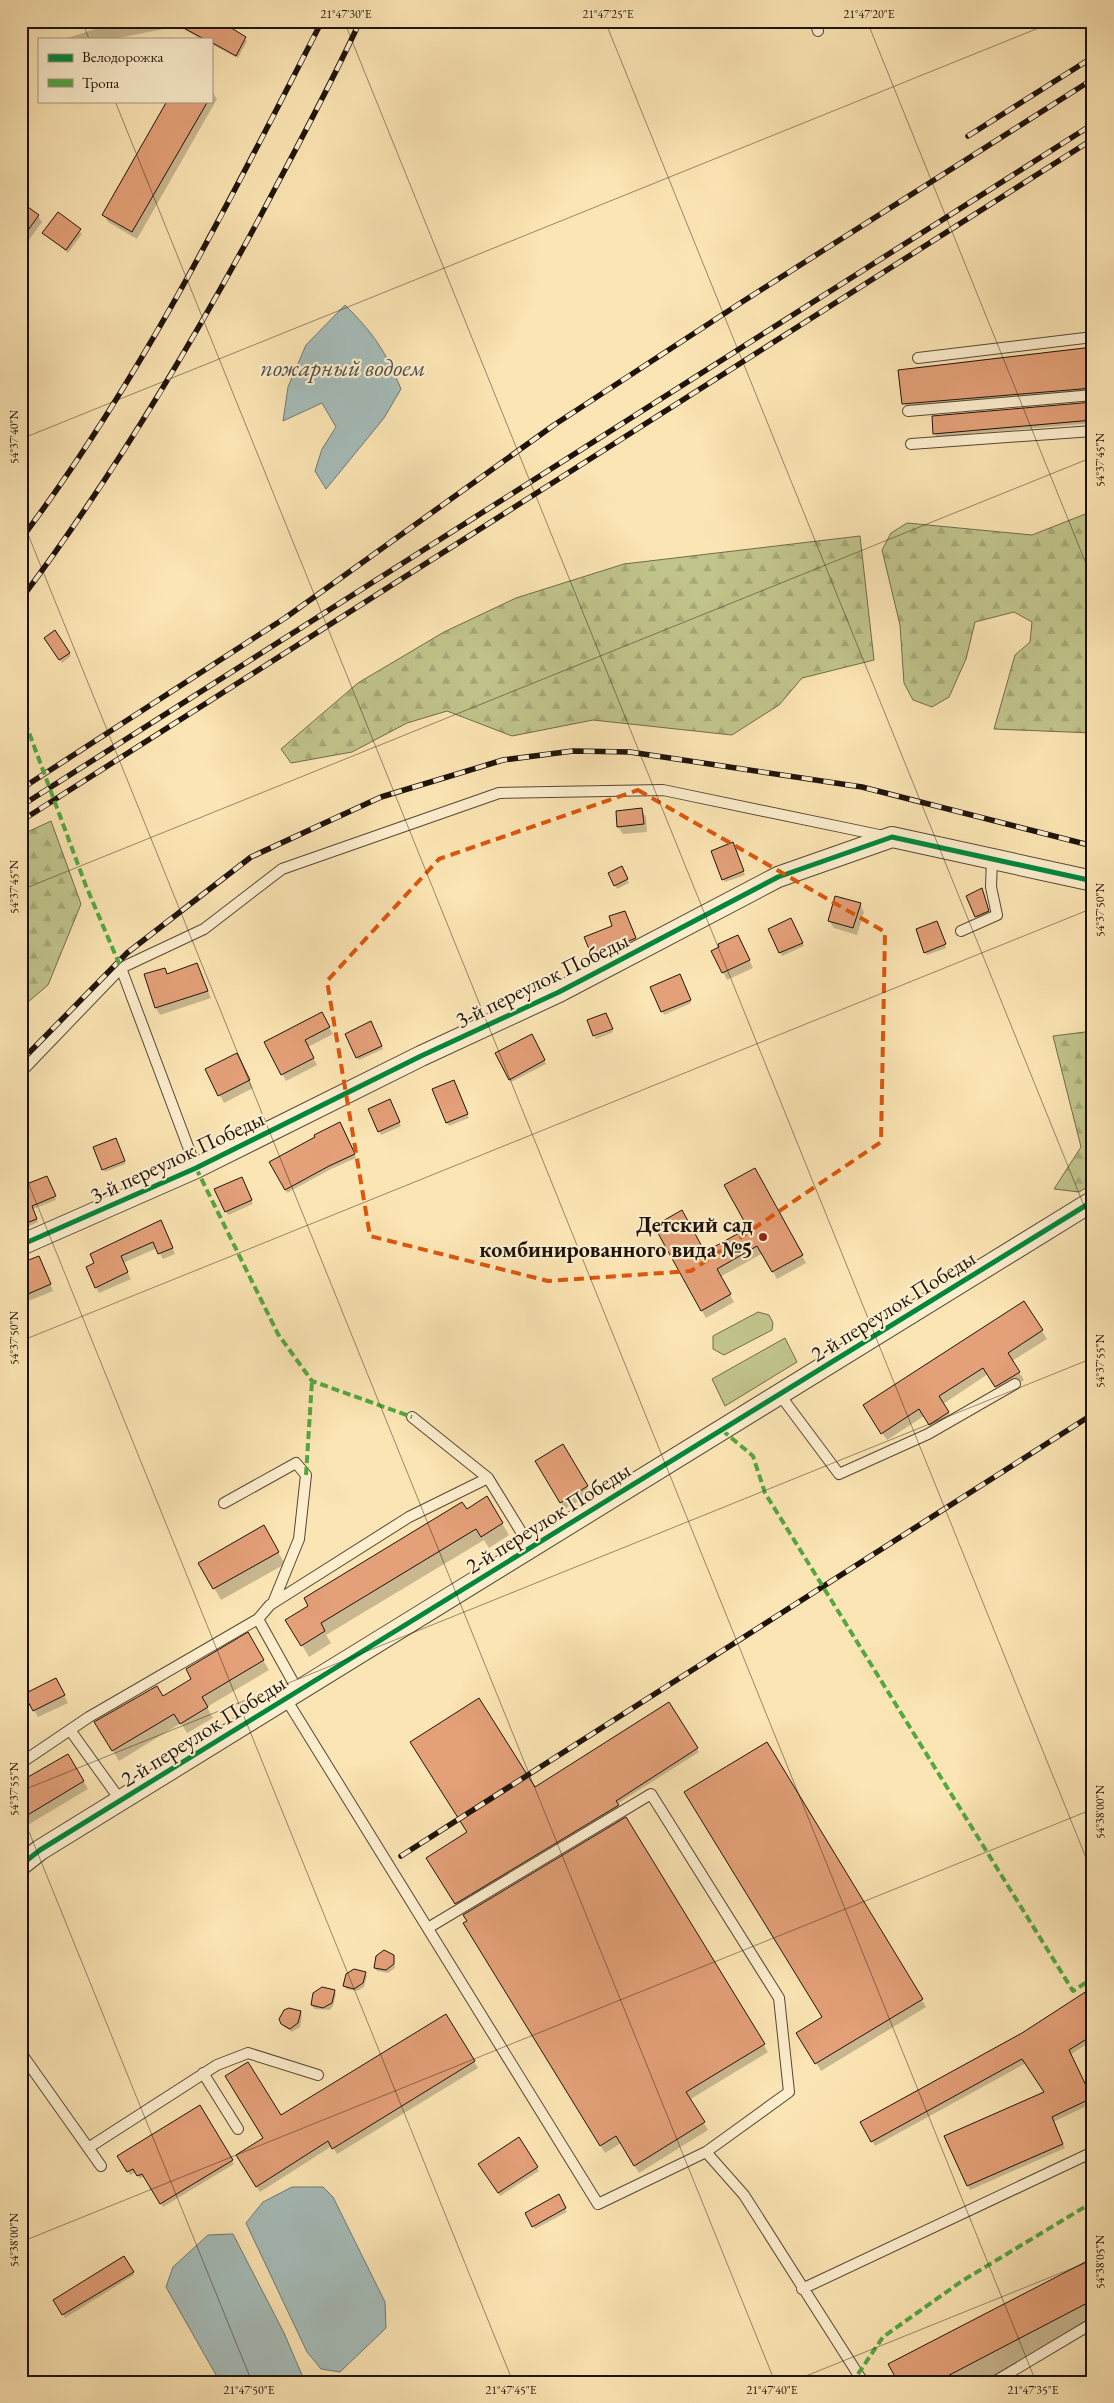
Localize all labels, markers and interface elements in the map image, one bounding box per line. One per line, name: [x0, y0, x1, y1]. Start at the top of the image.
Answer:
text: 21°47'30"E: [320, 6, 372, 22]
text: 21°47'25"E: [582, 6, 634, 22]
text: 21°47'20"E: [843, 6, 895, 22]
legend: [38, 38, 212, 102]
text: Велодорожка: [82, 47, 163, 66]
text: Тропа: [82, 73, 119, 92]
water label: пожарный водоем: [260, 352, 426, 383]
text: 54°37'40"N: [6, 410, 22, 464]
text: 54°37'45"N: [1092, 433, 1108, 487]
text: 54°37'45"N: [6, 860, 22, 914]
text: 54°37'50"N: [1092, 883, 1108, 937]
street label: 3-й переулок Победы: [451, 925, 633, 1035]
street label: 3-й переулок Победы: [85, 1104, 269, 1210]
place label: Детский сад комбинированного вида №5: [479, 1210, 753, 1264]
marker: Детский сад комбинированного вида №5: [757, 1231, 769, 1243]
street label: 2-й переулок Победы: [805, 1244, 981, 1368]
text: 54°37'50"N: [6, 1311, 22, 1365]
text: 54°37'55"N: [1092, 1334, 1108, 1388]
street label: 2-й переулок Победы: [460, 1456, 636, 1580]
street label: 2-й переулок Победы: [115, 1669, 291, 1793]
text: 54°37'55"N: [6, 1762, 22, 1816]
text: 54°38'00"N: [1092, 1785, 1108, 1839]
text: 54°38'00"N: [6, 2213, 22, 2267]
text: 54°38'05"N: [1092, 2235, 1108, 2289]
text: 21°47'50"E: [223, 2382, 275, 2398]
text: 21°47'45"E: [485, 2382, 537, 2398]
text: 21°47'40"E: [746, 2382, 798, 2398]
text: 21°47'35"E: [1007, 2382, 1059, 2398]

